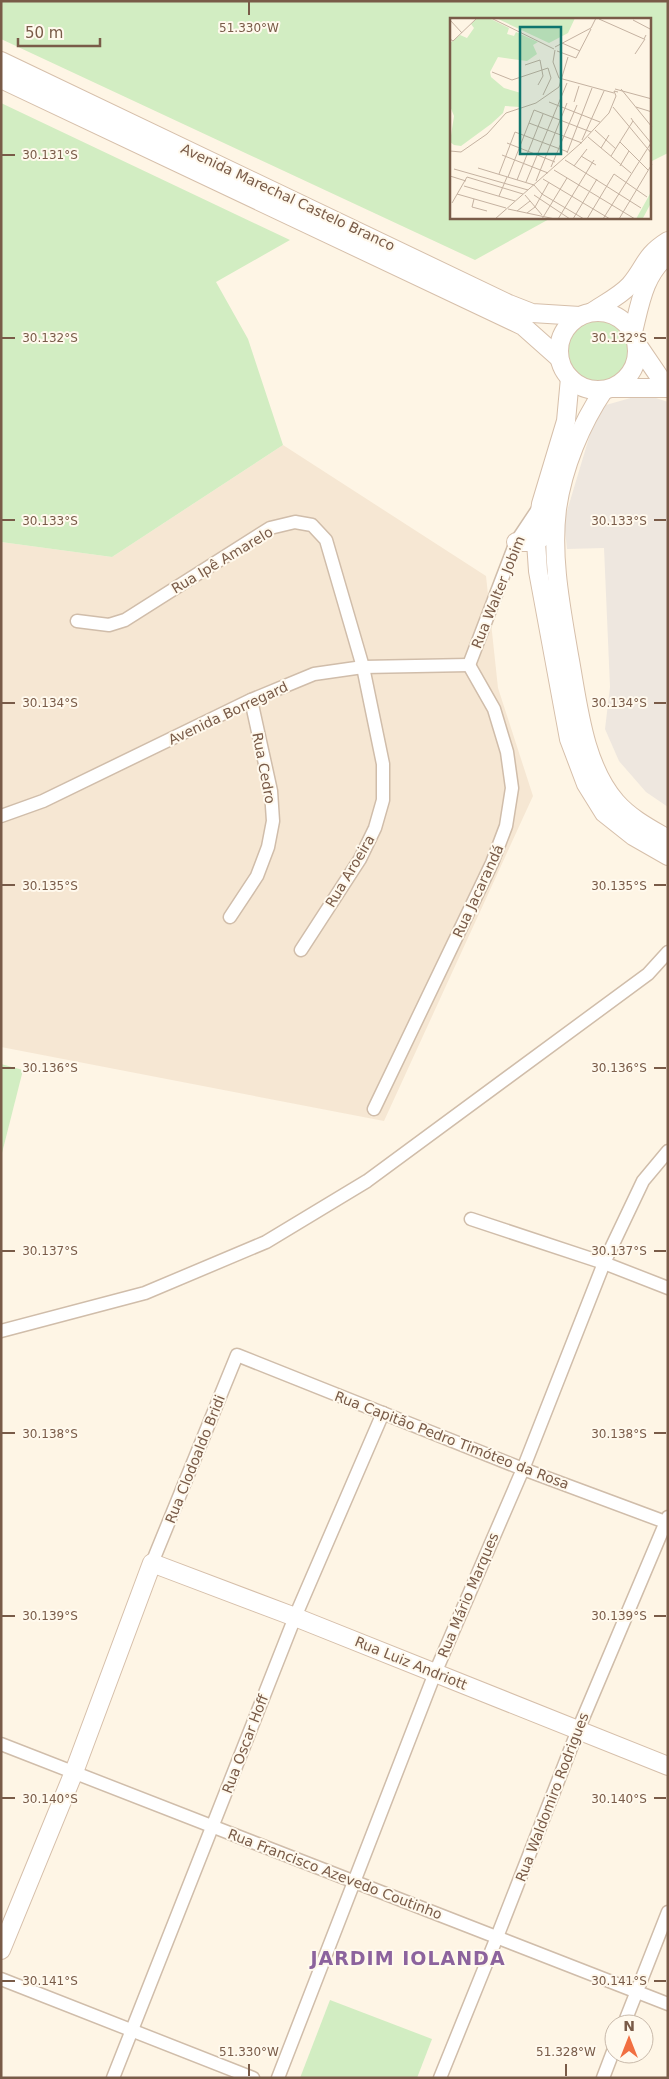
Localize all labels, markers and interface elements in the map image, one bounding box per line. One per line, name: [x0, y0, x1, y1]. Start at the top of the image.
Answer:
scale bar: [18, 15, 100, 47]
inset map: [450, 18, 652, 219]
text: 51.330°W: [219, 21, 279, 35]
text: 50 m: [25, 24, 63, 42]
street label: Avenida Marechal Castelo Branco: [178, 140, 398, 254]
text: 30.131°S: [22, 148, 78, 162]
text: 30.132°S: [22, 331, 78, 345]
text: 30.132°S: [591, 331, 647, 345]
text: 30.133°S: [22, 514, 78, 528]
text: 30.133°S: [591, 514, 647, 528]
street label: Rua Ipê Amarelo: [168, 523, 276, 597]
street label: Rua Walter Jobim: [468, 533, 528, 651]
street label: Avenida Borregard: [166, 678, 290, 748]
text: 30.134°S: [22, 696, 78, 710]
text: 30.134°S: [591, 696, 647, 710]
street label: Rua Cedro: [249, 731, 279, 805]
street label: Rua Aroeira: [322, 832, 378, 910]
street label: Rua Jacarandá: [449, 842, 507, 940]
text: 30.135°S: [22, 879, 78, 893]
text: 30.135°S: [591, 879, 647, 893]
text: 30.136°S: [22, 1061, 78, 1075]
text: 30.136°S: [591, 1061, 647, 1075]
text: 30.137°S: [22, 1244, 78, 1258]
text: 30.137°S: [591, 1244, 647, 1258]
street label: Rua Capitão Pedro Timóteo da Rosa: [332, 1388, 572, 1492]
street label: Rua Clodoaldo Bridi: [162, 1392, 228, 1526]
text: 30.138°S: [22, 1427, 78, 1441]
text: 30.138°S: [591, 1427, 647, 1441]
street label: Rua Mário Marques: [434, 1530, 502, 1660]
text: 30.139°S: [22, 1609, 78, 1623]
text: 30.139°S: [591, 1609, 647, 1623]
street label: Rua Luiz Andriott: [353, 1633, 470, 1693]
street label: Rua Oscar Hoff: [219, 1692, 271, 1796]
street label: Rua Waldomiro Rodrigues: [512, 1710, 592, 1884]
text: 30.140°S: [22, 1792, 78, 1806]
text: 30.140°S: [591, 1792, 647, 1806]
street label: Rua Francisco Azevedo Coutinho: [226, 1826, 444, 1922]
district label: JARDIM IOLANDA: [308, 1947, 506, 1969]
text: 30.141°S: [22, 1974, 78, 1988]
text: 30.141°S: [591, 1974, 647, 1988]
north arrow: [604, 2014, 654, 2064]
text: N: [623, 2018, 635, 2034]
text: 51.330°W: [219, 2045, 279, 2059]
text: 51.328°W: [536, 2045, 596, 2059]

